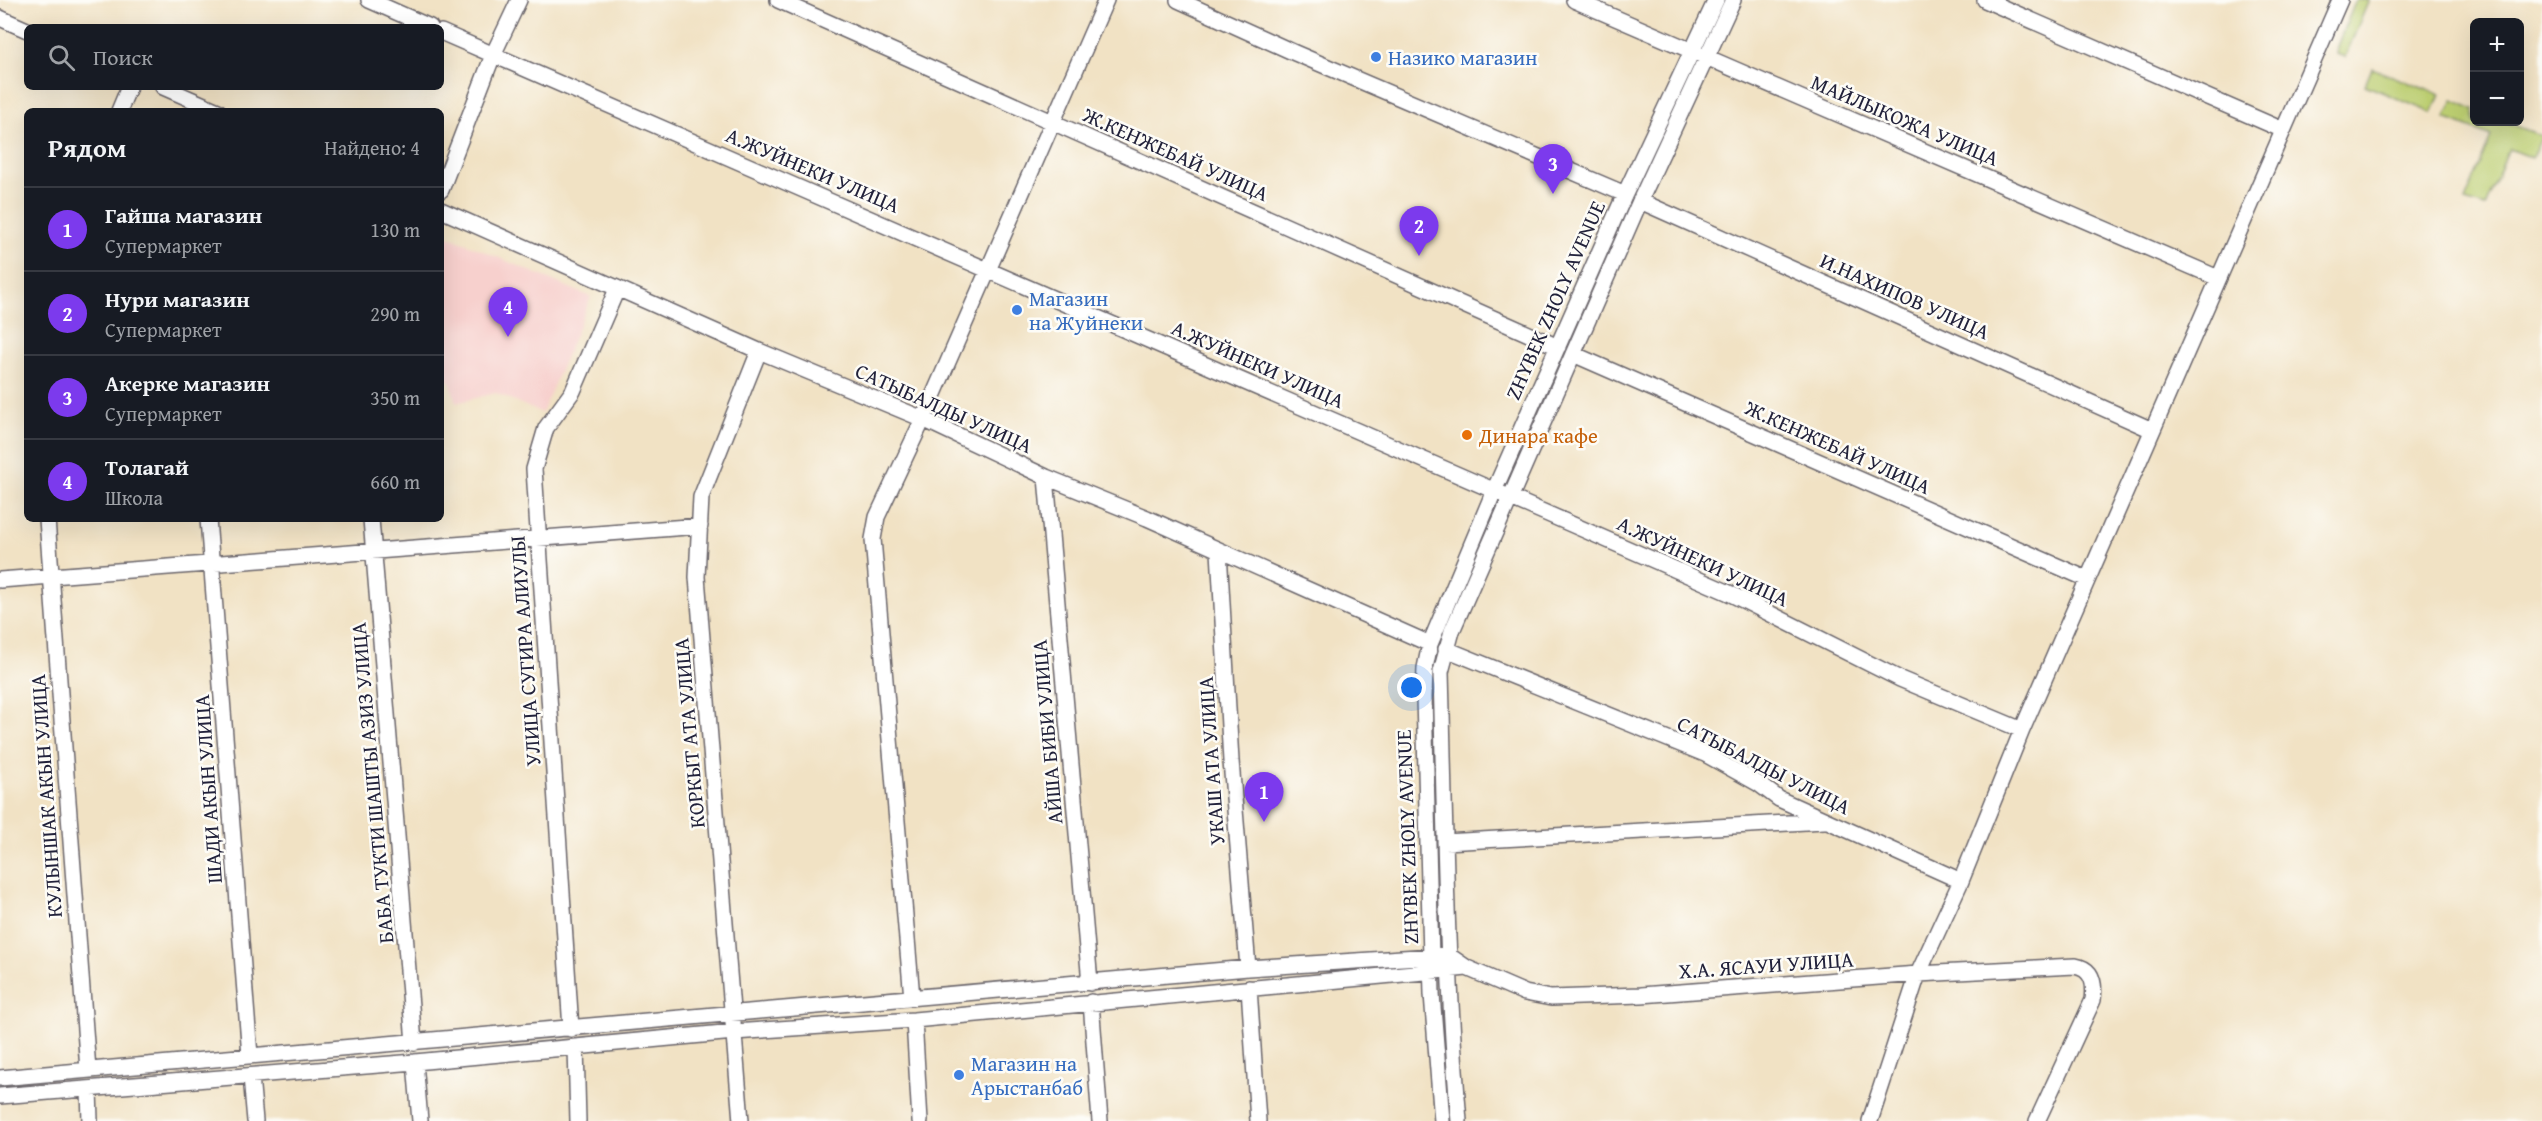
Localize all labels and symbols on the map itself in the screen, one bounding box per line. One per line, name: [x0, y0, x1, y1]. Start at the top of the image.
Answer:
place label: Назико магазин: [1388, 42, 1538, 73]
marker: Назико магазин: [1369, 50, 1383, 64]
street label: МАЙЛЫКОЖА УЛИЦА: [1806, 66, 2004, 174]
street label: Ж.КЕНЖЕБАЙ УЛИЦА: [1077, 99, 1274, 209]
street label: А.ЖУЙНЕКИ УЛИЦА: [721, 119, 905, 221]
pin: 3: [1534, 144, 1572, 194]
street label: ZHYBEK ZHOLY AVENUE: [1497, 195, 1613, 404]
pin: 2: [1400, 206, 1438, 256]
street label: И.НАХИПОВ УЛИЦА: [1815, 245, 1995, 347]
place label: Магазин на Жуйнеки: [1029, 283, 1143, 338]
pin: 4: [488, 288, 528, 337]
marker: Магазин на Жуйнеки: [1010, 303, 1024, 317]
street label: А.ЖУЙНЕКИ УЛИЦА: [1167, 312, 1350, 416]
street label: САТЫБАЛДЫ УЛИЦА: [850, 355, 1038, 461]
street label: Ж.КЕНЖЕБАЙ УЛИЦА: [1739, 392, 1936, 502]
place label: Динара кафе: [1478, 420, 1598, 451]
marker: Динара кафе: [1460, 428, 1474, 442]
street label: А.ЖУЙНЕКИ УЛИЦА: [1612, 508, 1794, 615]
street label: УЛИЦА СУГИРА АЛИУЛЫ: [501, 535, 549, 767]
street label: БАБА ТУКТИ ШАШТЫ АЗИЗ УЛИЦА: [342, 621, 401, 945]
street label: КОРКЫТ АТА УЛИЦА: [665, 636, 713, 829]
street label: АЙША БИБИ УЛИЦА: [1023, 638, 1071, 826]
street label: КУЛЫНШАК АКЫН УЛИЦА: [22, 673, 70, 919]
your location: [1397, 673, 1426, 702]
street label: УКАШ АТА УЛИЦА: [1190, 675, 1232, 846]
street label: ШАДИ АКЫН УЛИЦА: [186, 693, 230, 885]
street label: САТЫБАЛДЫ УЛИЦА: [1672, 708, 1856, 822]
street label: ZHYBEK ZHOLY AVENUE: [1388, 729, 1426, 945]
pin: 1: [1244, 772, 1284, 822]
street label: Х.А. ЯСАУИ УЛИЦА: [1678, 943, 1855, 987]
place label: Магазин на Арыстанбаб: [971, 1048, 1083, 1103]
marker: Магазин на Арыстанбаб: [952, 1068, 966, 1082]

